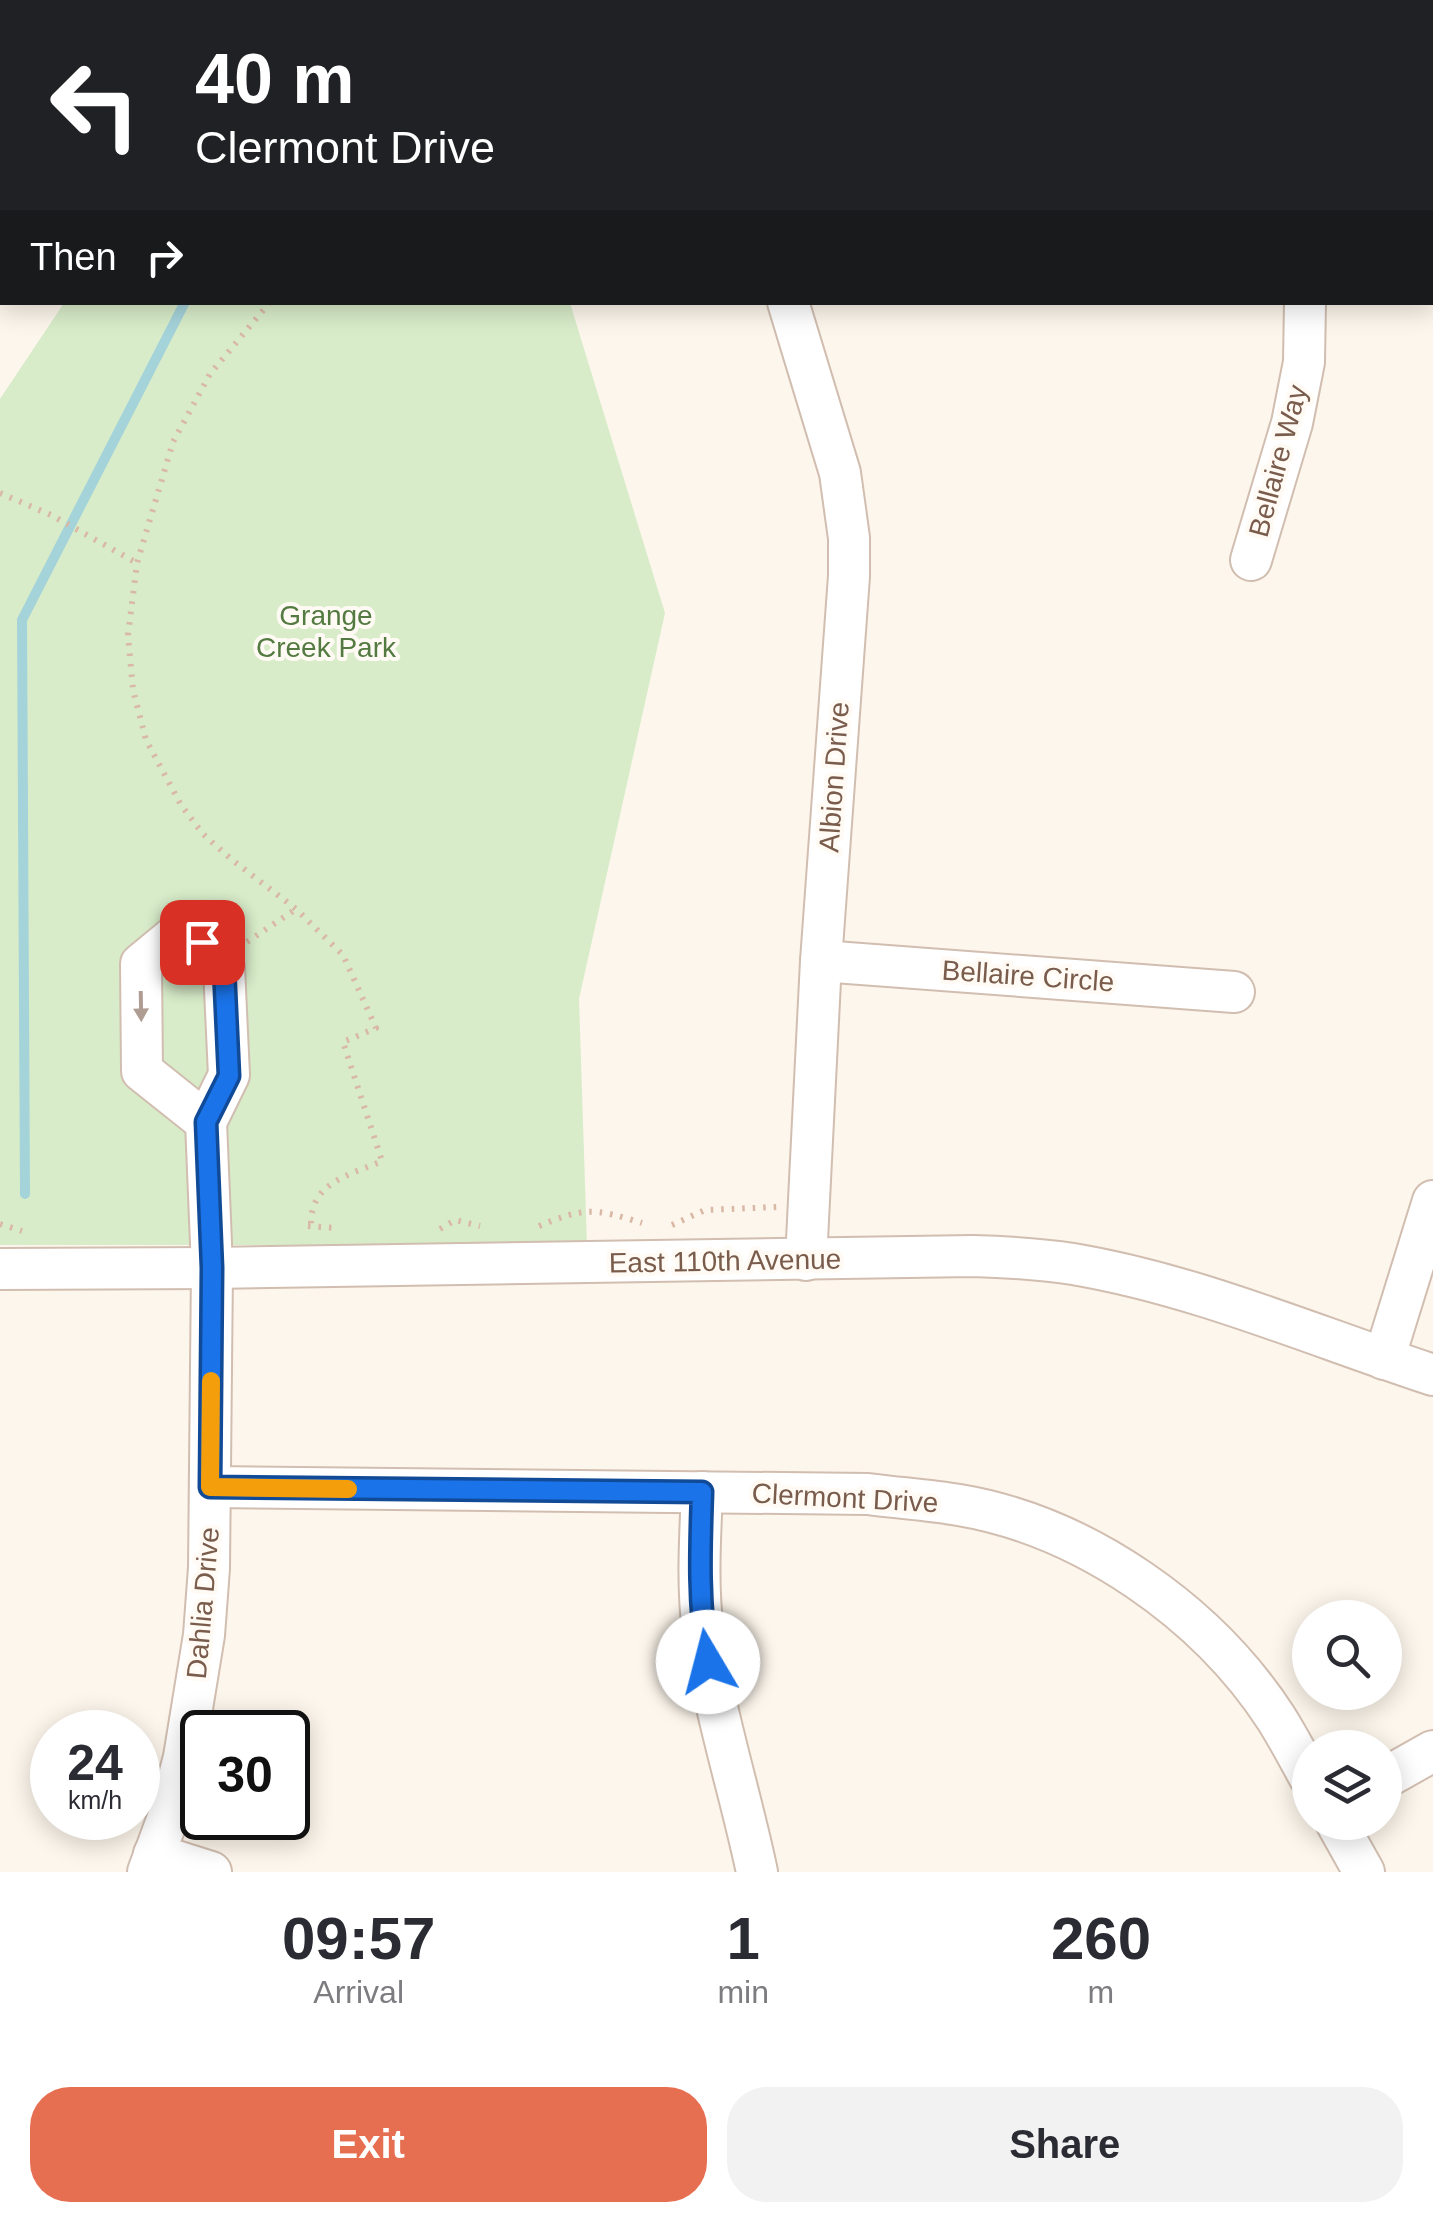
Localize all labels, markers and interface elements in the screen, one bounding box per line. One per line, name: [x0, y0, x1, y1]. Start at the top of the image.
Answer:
icon: left: [30, 40, 160, 170]
text: 40 m: [195, 40, 355, 118]
text: Clermont Drive: [195, 122, 495, 173]
icon: right: [137, 230, 192, 285]
text: Then: [30, 236, 117, 278]
street label: Bellaire Way: [1243, 382, 1313, 540]
park label: Grange Creek Park: [256, 600, 397, 663]
street label: Albion Drive: [813, 701, 855, 853]
pin: [160, 900, 245, 985]
icon: arrive: [175, 915, 230, 970]
street label: Bellaire Circle: [941, 955, 1115, 997]
one-way arrow: [133, 990, 149, 1022]
street label: East 110th Avenue: [608, 1243, 842, 1279]
street label: Clermont Drive: [751, 1478, 939, 1518]
street label: Dahlia Drive: [181, 1526, 225, 1680]
map controls: [1292, 1600, 1402, 1840]
button: search: [1292, 1600, 1402, 1710]
position arrow: [656, 1610, 760, 1714]
speed limit sign: 30: [180, 1710, 310, 1840]
button: layers: [1292, 1730, 1402, 1840]
text: 24: [67, 1735, 123, 1791]
text: km/h: [68, 1786, 122, 1814]
text: 09:57: [282, 1905, 435, 1972]
text: 1: [726, 1905, 760, 1972]
text: 260: [1051, 1905, 1151, 1972]
text: Arrival: [313, 1974, 404, 2010]
text: min: [717, 1974, 769, 2010]
text: m: [1088, 1974, 1114, 2010]
button: Exit: [30, 2087, 707, 2202]
button: Share: [727, 2087, 1403, 2202]

